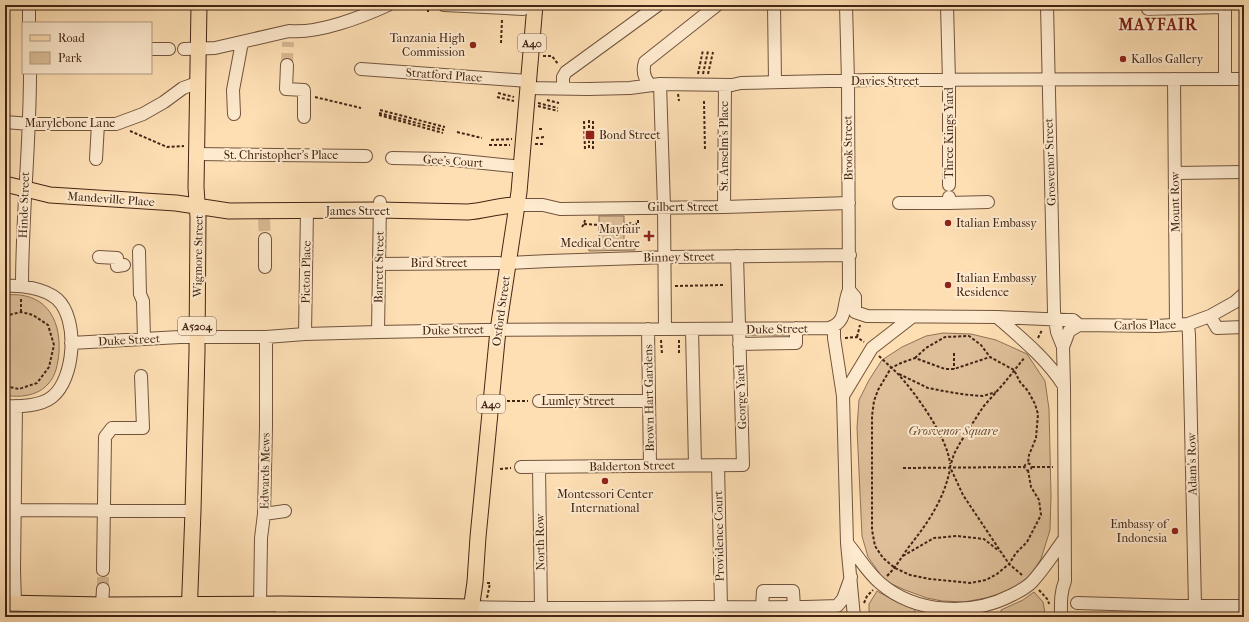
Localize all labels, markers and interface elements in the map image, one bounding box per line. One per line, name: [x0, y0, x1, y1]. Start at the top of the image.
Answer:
district label: MAYFAIR: [1117, 15, 1198, 34]
legend: [22, 22, 152, 74]
text: Road: [58, 31, 85, 45]
place label: Tanzania High Commission: [390, 31, 465, 59]
road number: A40: [518, 34, 546, 52]
marker: Tanzania High Commission: [468, 40, 478, 50]
text: Park: [58, 51, 83, 65]
place label: Kallos Gallery: [1131, 52, 1204, 66]
marker: Kallos Gallery: [1118, 54, 1128, 64]
street label: Stratford Place: [405, 65, 483, 85]
street label: Davies Street: [851, 74, 920, 88]
street label: Three Kings Yard: [942, 87, 956, 179]
street label: St. Anselm's Place: [717, 101, 731, 191]
street label: Brook Street: [840, 114, 856, 181]
street label: Marylebone Lane: [25, 116, 115, 130]
street label: Grosvenor Street: [1041, 117, 1059, 206]
place label: Bond Street: [599, 128, 661, 142]
marker: Bond Street: [584, 129, 596, 141]
street label: St. Christopher's Place: [224, 148, 338, 162]
street label: Gee's Court: [423, 152, 484, 170]
street label: Hinde Street: [16, 171, 32, 239]
street label: Mount Row: [1167, 171, 1183, 232]
street label: Mandeville Place: [67, 189, 155, 209]
street label: Gilbert Street: [647, 200, 719, 214]
street label: James Street: [325, 204, 391, 218]
street label: Wigmore Street: [190, 214, 206, 299]
place label: Italian Embassy: [956, 216, 1037, 230]
marker: Italian Embassy: [943, 218, 953, 228]
place label: Mayfair Medical Centre: [560, 222, 641, 250]
street label: Barrett Street: [371, 230, 387, 303]
marker: Mayfair Medical Centre: [643, 230, 655, 242]
street label: Picton Place: [298, 240, 314, 304]
street label: Binney Street: [643, 249, 716, 265]
street label: Bird Street: [410, 256, 468, 270]
place label: Italian Embassy Residence: [956, 271, 1037, 299]
street label: Oxford Street: [489, 274, 513, 347]
marker: Italian Embassy Residence: [943, 280, 953, 290]
road number: A5204: [178, 317, 216, 335]
street label: Carlos Place: [1114, 317, 1176, 333]
street label: Duke Street: [746, 321, 809, 337]
street label: Duke Street: [422, 322, 485, 338]
street label: Duke Street: [98, 331, 161, 349]
street label: Brown Hart Gardens: [641, 344, 657, 452]
street label: George Yard: [733, 364, 749, 430]
street label: Lumley Street: [541, 394, 616, 408]
road number: A40: [477, 395, 505, 413]
park label: Grosvenor Square: [908, 424, 999, 438]
street label: Edwards Mews: [257, 432, 273, 509]
street label: Adam's Row: [1184, 432, 1200, 496]
street label: Balderton Street: [589, 458, 676, 474]
marker: Montessori Center International: [600, 476, 610, 486]
place label: Montessori Center International: [557, 487, 654, 515]
street label: Providence Court: [711, 490, 727, 582]
street label: North Row: [532, 512, 547, 571]
place label: Embassy of Indonesia: [1110, 517, 1170, 545]
marker: Embassy of Indonesia: [1170, 526, 1180, 536]

